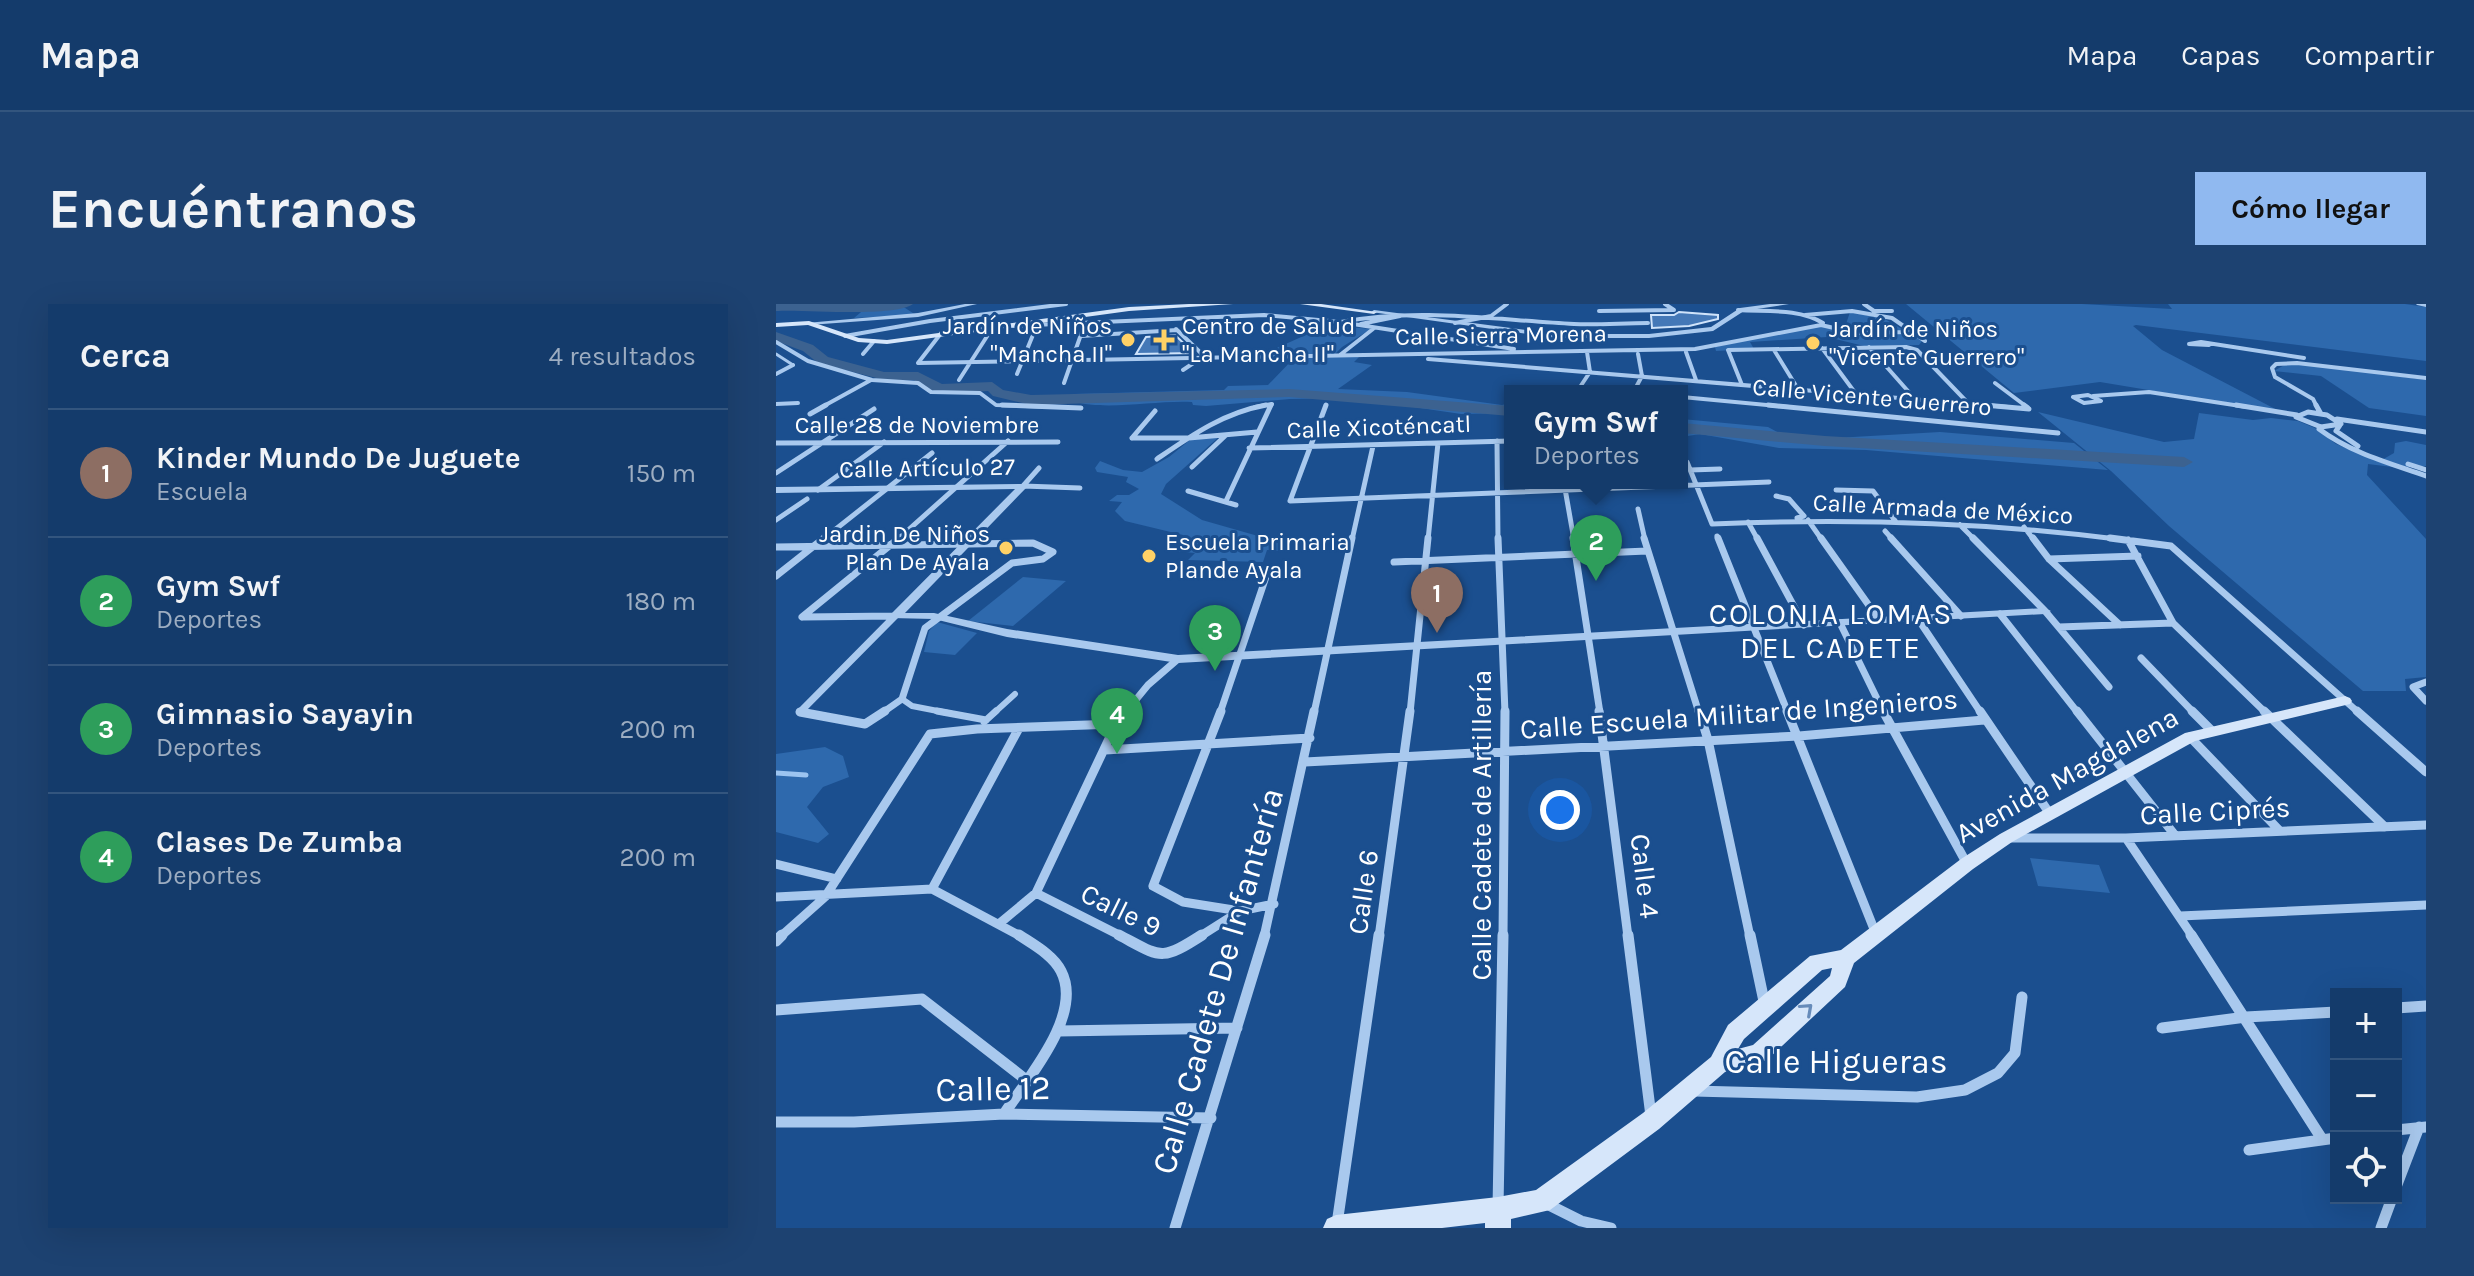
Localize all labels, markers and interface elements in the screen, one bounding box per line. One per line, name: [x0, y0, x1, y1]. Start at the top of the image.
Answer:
text: Mapa: [40, 33, 141, 78]
text: Mapa: [2066, 39, 2137, 72]
text: Capas: [2181, 39, 2260, 72]
text: Compartir: [2304, 39, 2434, 72]
button: Cómo llegar: [2195, 172, 2426, 245]
text: Encuéntranos: [48, 176, 418, 241]
place label: Jardín de Niños "Mancha II": [943, 312, 1112, 368]
place label: Centro de Salud "La Mancha II": [1182, 312, 1355, 368]
place label: Jardín de Niños "Vicente Guerrero": [1829, 315, 2024, 371]
street label: Calle Sierra Morena: [1395, 319, 1607, 351]
marker: Centro de Salud "La Mancha II": [1153, 329, 1175, 351]
marker: Jardín de Niños "Mancha II": [1119, 331, 1137, 349]
marker: Jardín de Niños "Vicente Guerrero": [1804, 334, 1822, 352]
text: Cerca: [80, 336, 171, 376]
text: 4 resultados: [549, 341, 696, 372]
street label: Calle Vicente Guerrero: [1751, 373, 1993, 421]
popup: [1504, 385, 1688, 489]
text: Gym Swf: [1534, 404, 1658, 440]
street label: Calle Xicoténcatl: [1286, 410, 1472, 444]
street label: Calle 28 de Noviembre: [795, 411, 1039, 439]
text: Kinder Mundo De Juguete: [156, 440, 521, 476]
text: Deportes: [1534, 440, 1640, 471]
street label: Calle Artículo 27: [839, 452, 1015, 484]
text: 1: [101, 458, 111, 489]
text: 150 m: [627, 458, 696, 489]
text: Escuela: [156, 476, 248, 507]
street label: Calle Armada de México: [1812, 488, 2074, 530]
pin: 2: [1570, 515, 1622, 581]
place label: Jardin De Niños Plan De Ayala: [819, 520, 990, 576]
place label: Escuela Primaria Plande Ayala: [1165, 528, 1350, 584]
marker: Jardin De Niños Plan De Ayala: [997, 539, 1015, 557]
marker: Escuela Primaria Plande Ayala: [1140, 547, 1158, 565]
pin: 1: [1411, 567, 1463, 633]
text: Gym Swf: [156, 568, 280, 604]
text: 2: [98, 586, 114, 617]
text: 180 m: [626, 586, 696, 617]
district label: COLONIA LOMAS DEL CADETE: [1709, 596, 1953, 666]
text: Deportes: [156, 604, 262, 635]
pin: 3: [1189, 605, 1241, 671]
street label: Calle Cadete de Artillería: [1465, 669, 1498, 981]
street label: Calle Escuela Militar de Ingenieros: [1519, 682, 1959, 746]
pin: 4: [1091, 688, 1143, 754]
text: Gimnasio Sayayin: [156, 696, 414, 732]
street label: Avenida Magdalena: [1950, 700, 2184, 850]
text: 3: [98, 714, 114, 745]
text: 200 m: [620, 714, 696, 745]
text: Deportes: [156, 732, 262, 763]
street label: Calle Cadete De Infantería: [1144, 783, 1292, 1179]
your location: [1540, 790, 1580, 830]
street label: Calle Ciprés: [2139, 791, 2291, 831]
text: Clases De Zumba: [156, 824, 403, 860]
street label: Calle 4: [1623, 832, 1667, 921]
text: 4: [98, 842, 114, 873]
text: 200 m: [620, 842, 696, 873]
street label: Calle 6: [1341, 847, 1385, 937]
text: Deportes: [156, 860, 262, 891]
street label: Calle 9: [1075, 876, 1167, 944]
map controls: [2330, 988, 2402, 1204]
button: +: [2330, 988, 2402, 1060]
one-way arrow: [1798, 1004, 1812, 1019]
street label: Calle Higueras: [1724, 1042, 1948, 1082]
button: −: [2330, 1060, 2402, 1132]
street label: Calle 12: [935, 1068, 1051, 1110]
button: locate: [2330, 1132, 2402, 1204]

